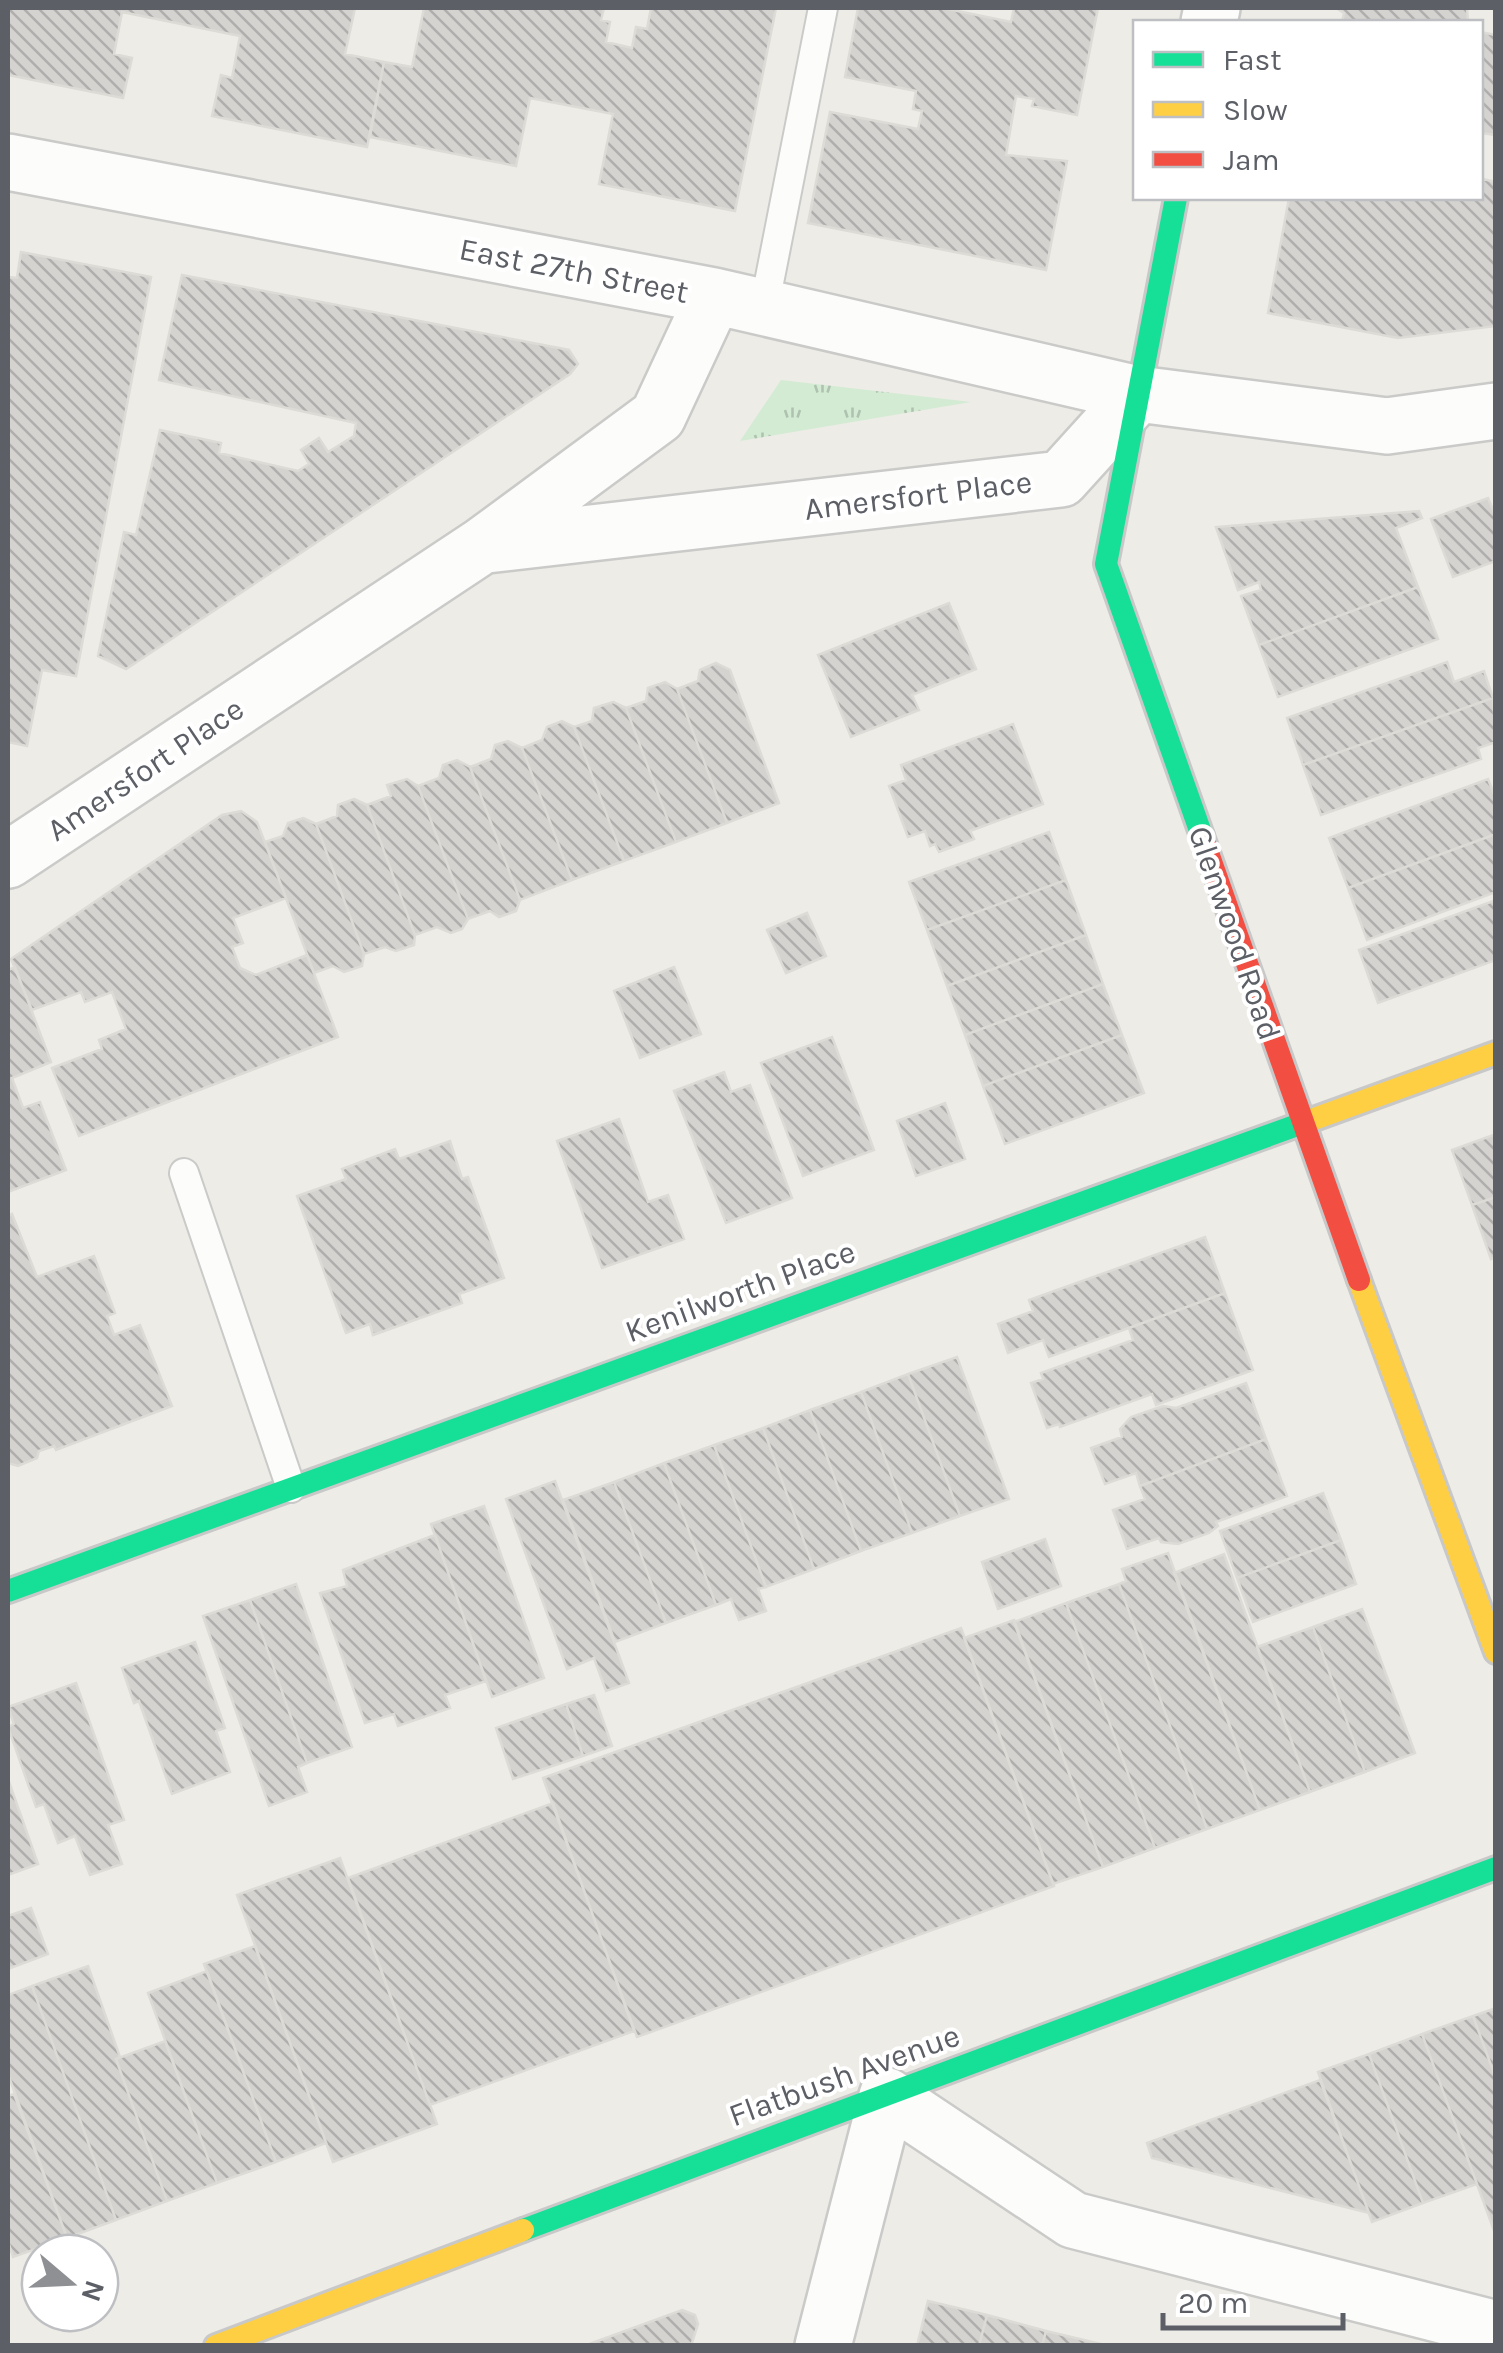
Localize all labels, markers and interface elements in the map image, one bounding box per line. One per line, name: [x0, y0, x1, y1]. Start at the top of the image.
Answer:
legend: [1133, 20, 1483, 200]
text: Fast: [1223, 42, 1282, 78]
text: Slow: [1223, 92, 1288, 128]
text: Jam: [1223, 142, 1280, 178]
street label: East 27th Street: [456, 230, 692, 311]
street label: Amersfort Place: [802, 463, 1034, 528]
street label: Amersfort Place: [40, 690, 251, 849]
street label: Glenwood Road: [1181, 821, 1288, 1045]
street label: Kenilworth Place: [620, 1233, 860, 1350]
street label: Flatbush Avenue: [724, 2017, 965, 2134]
north arrow: [20, 2233, 120, 2333]
scale bar: [1163, 2268, 1343, 2330]
text: N: [74, 2276, 112, 2306]
text: 20 m: [1178, 2285, 1248, 2321]

